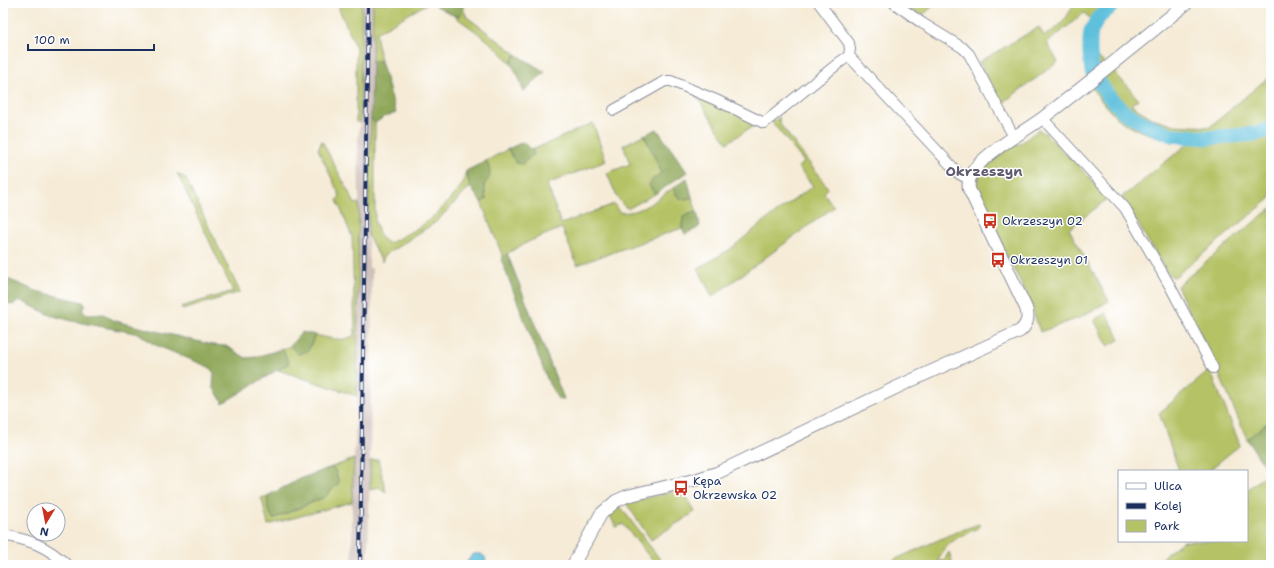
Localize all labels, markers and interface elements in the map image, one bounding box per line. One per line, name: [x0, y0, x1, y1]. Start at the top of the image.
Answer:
scale bar: [28, 26, 154, 52]
text: 100 m: [34, 32, 70, 48]
district label: Okrzeszyn: [946, 162, 1022, 180]
bus stop icon: Okrzeszyn 02: [981, 212, 999, 230]
place label: Okrzeszyn 02: [1002, 213, 1083, 229]
bus stop icon: Okrzeszyn 01: [989, 251, 1007, 269]
place label: Okrzeszyn 01: [1010, 252, 1088, 268]
legend: [1118, 470, 1248, 542]
place label: Kępa Okrzewska 02: [693, 473, 777, 503]
text: Ulica: [1154, 478, 1183, 494]
bus stop icon: Kępa Okrzewska 02: [672, 479, 690, 497]
text: Kolej: [1154, 498, 1182, 514]
north arrow: [26, 502, 66, 542]
text: Park: [1154, 518, 1180, 534]
text: N: [38, 523, 50, 539]

